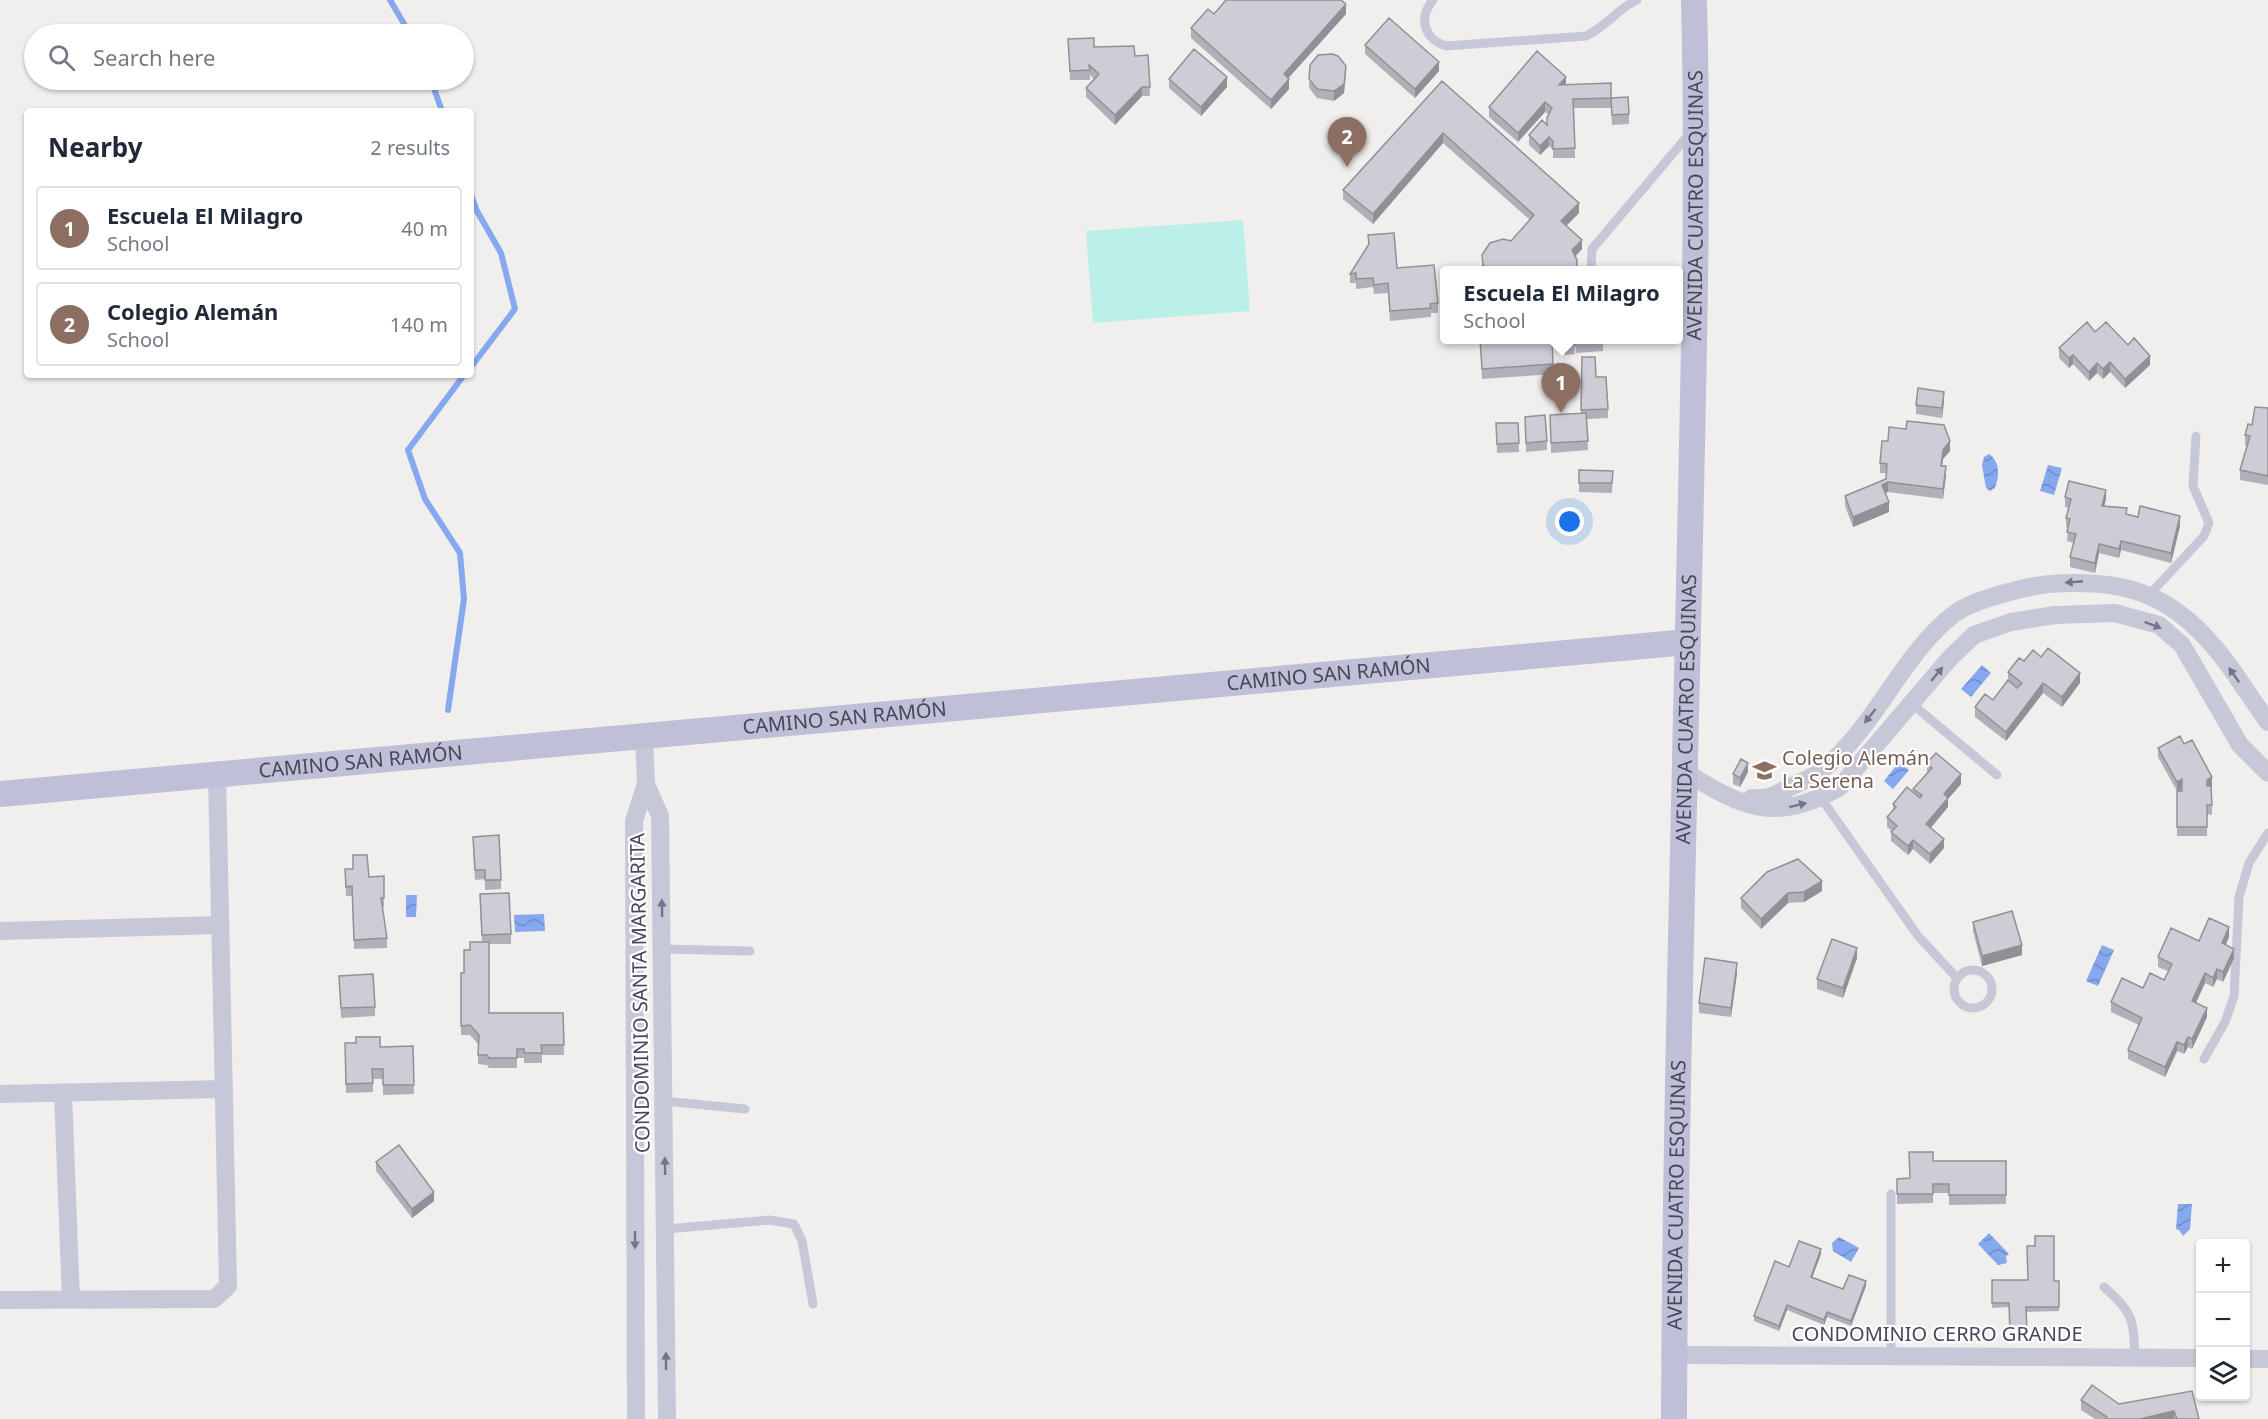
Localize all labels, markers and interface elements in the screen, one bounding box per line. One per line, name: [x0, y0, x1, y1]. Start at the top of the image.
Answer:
search box: [24, 24, 474, 90]
icon: search: [45, 41, 78, 74]
text: Search here: [93, 42, 215, 72]
street label: AVENIDA CUATRO ESQUINAS: [1680, 70, 1709, 341]
pin: 2: [1328, 118, 1366, 167]
text: Nearby: [48, 129, 143, 165]
text: 2 results: [370, 134, 450, 161]
text: Escuela El Milagro: [107, 200, 303, 230]
text: 1: [64, 215, 75, 242]
text: 40 m: [401, 215, 448, 242]
text: School: [107, 230, 169, 257]
popup: [1440, 266, 1683, 344]
text: Escuela El Milagro: [1463, 277, 1660, 307]
text: Colegio Alemán: [107, 296, 278, 326]
text: School: [1463, 307, 1526, 334]
text: 2: [64, 311, 75, 338]
text: 140 m: [390, 311, 448, 338]
text: School: [107, 326, 169, 353]
pin: 1: [1542, 364, 1580, 413]
your location: [1555, 507, 1584, 536]
street label: AVENIDA CUATRO ESQUINAS: [1669, 574, 1702, 845]
one-way arrow: [2065, 577, 2084, 587]
one-way arrow: [2144, 620, 2162, 630]
street label: CAMINO SAN RAMÓN: [1225, 651, 1432, 696]
one-way arrow: [1930, 666, 1943, 682]
one-way arrow: [2228, 667, 2240, 683]
street label: CAMINO SAN RAMÓN: [741, 695, 948, 740]
one-way arrow: [1864, 708, 1876, 724]
street label: CAMINO SAN RAMÓN: [257, 738, 464, 784]
place label: Colegio Alemán La Serena: [1782, 744, 1929, 794]
school or university icon: Colegio Alemán La Serena: [1751, 757, 1777, 783]
one-way arrow: [1789, 800, 1807, 810]
street label: CONDOMINIO SANTA MARGARITA: [623, 833, 656, 1153]
one-way arrow: [657, 898, 667, 917]
street label: AVENIDA CUATRO ESQUINAS: [1661, 1060, 1691, 1330]
one-way arrow: [660, 1156, 670, 1175]
one-way arrow: [630, 1230, 640, 1249]
map controls: [2196, 1239, 2250, 1401]
button: +: [2196, 1239, 2250, 1293]
button: −: [2196, 1293, 2250, 1347]
street label: CONDOMINIO CERRO GRANDE: [1791, 1320, 2083, 1347]
button: layers: [2196, 1347, 2250, 1401]
one-way arrow: [661, 1351, 671, 1370]

